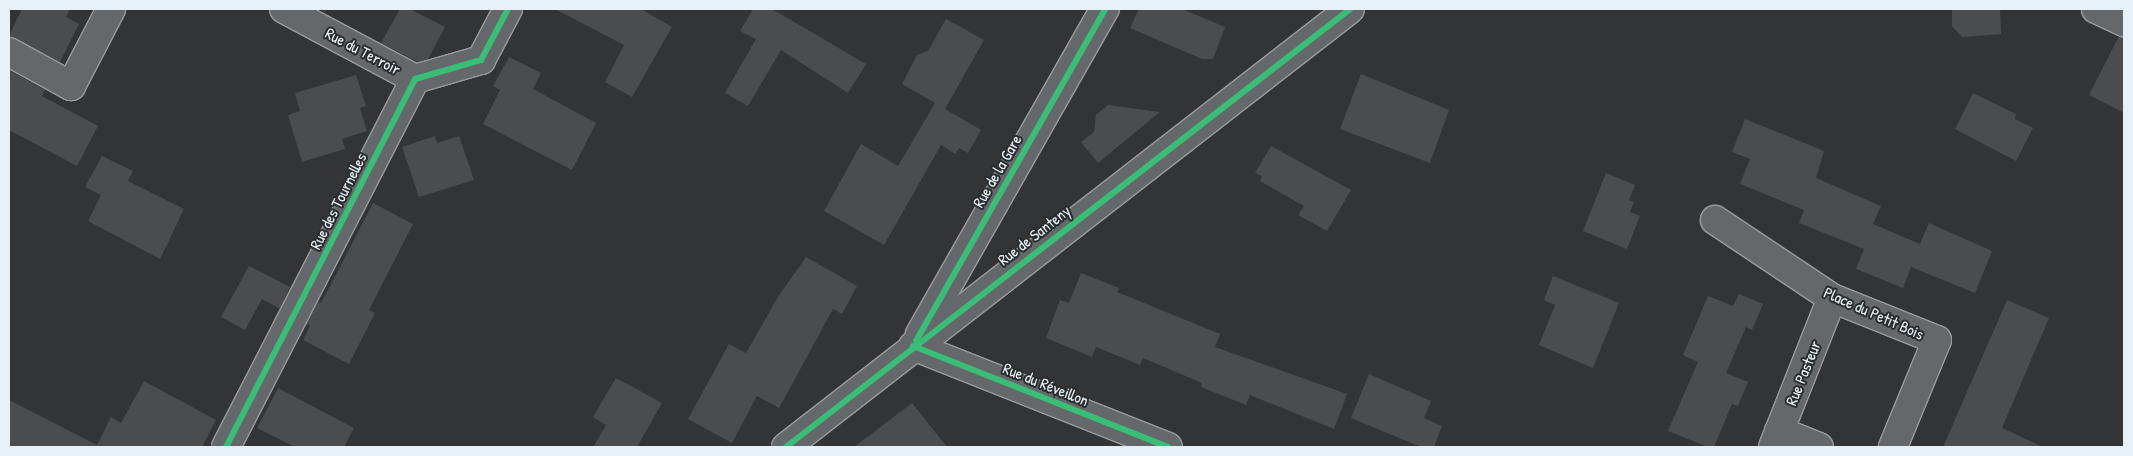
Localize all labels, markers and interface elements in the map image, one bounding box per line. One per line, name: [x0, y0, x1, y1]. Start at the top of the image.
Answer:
street label: Rue du Terroir: [322, 23, 404, 79]
street label: Rue de la Gare: [969, 131, 1025, 211]
street label: Rue des Tournelles: [305, 150, 371, 252]
street label: Rue de Santeny: [994, 201, 1074, 269]
street label: Place du Petit Bois: [1821, 282, 1927, 344]
street label: Rue Pasteur: [1781, 338, 1825, 408]
street label: Rue du Réveillon: [1000, 358, 1092, 410]

